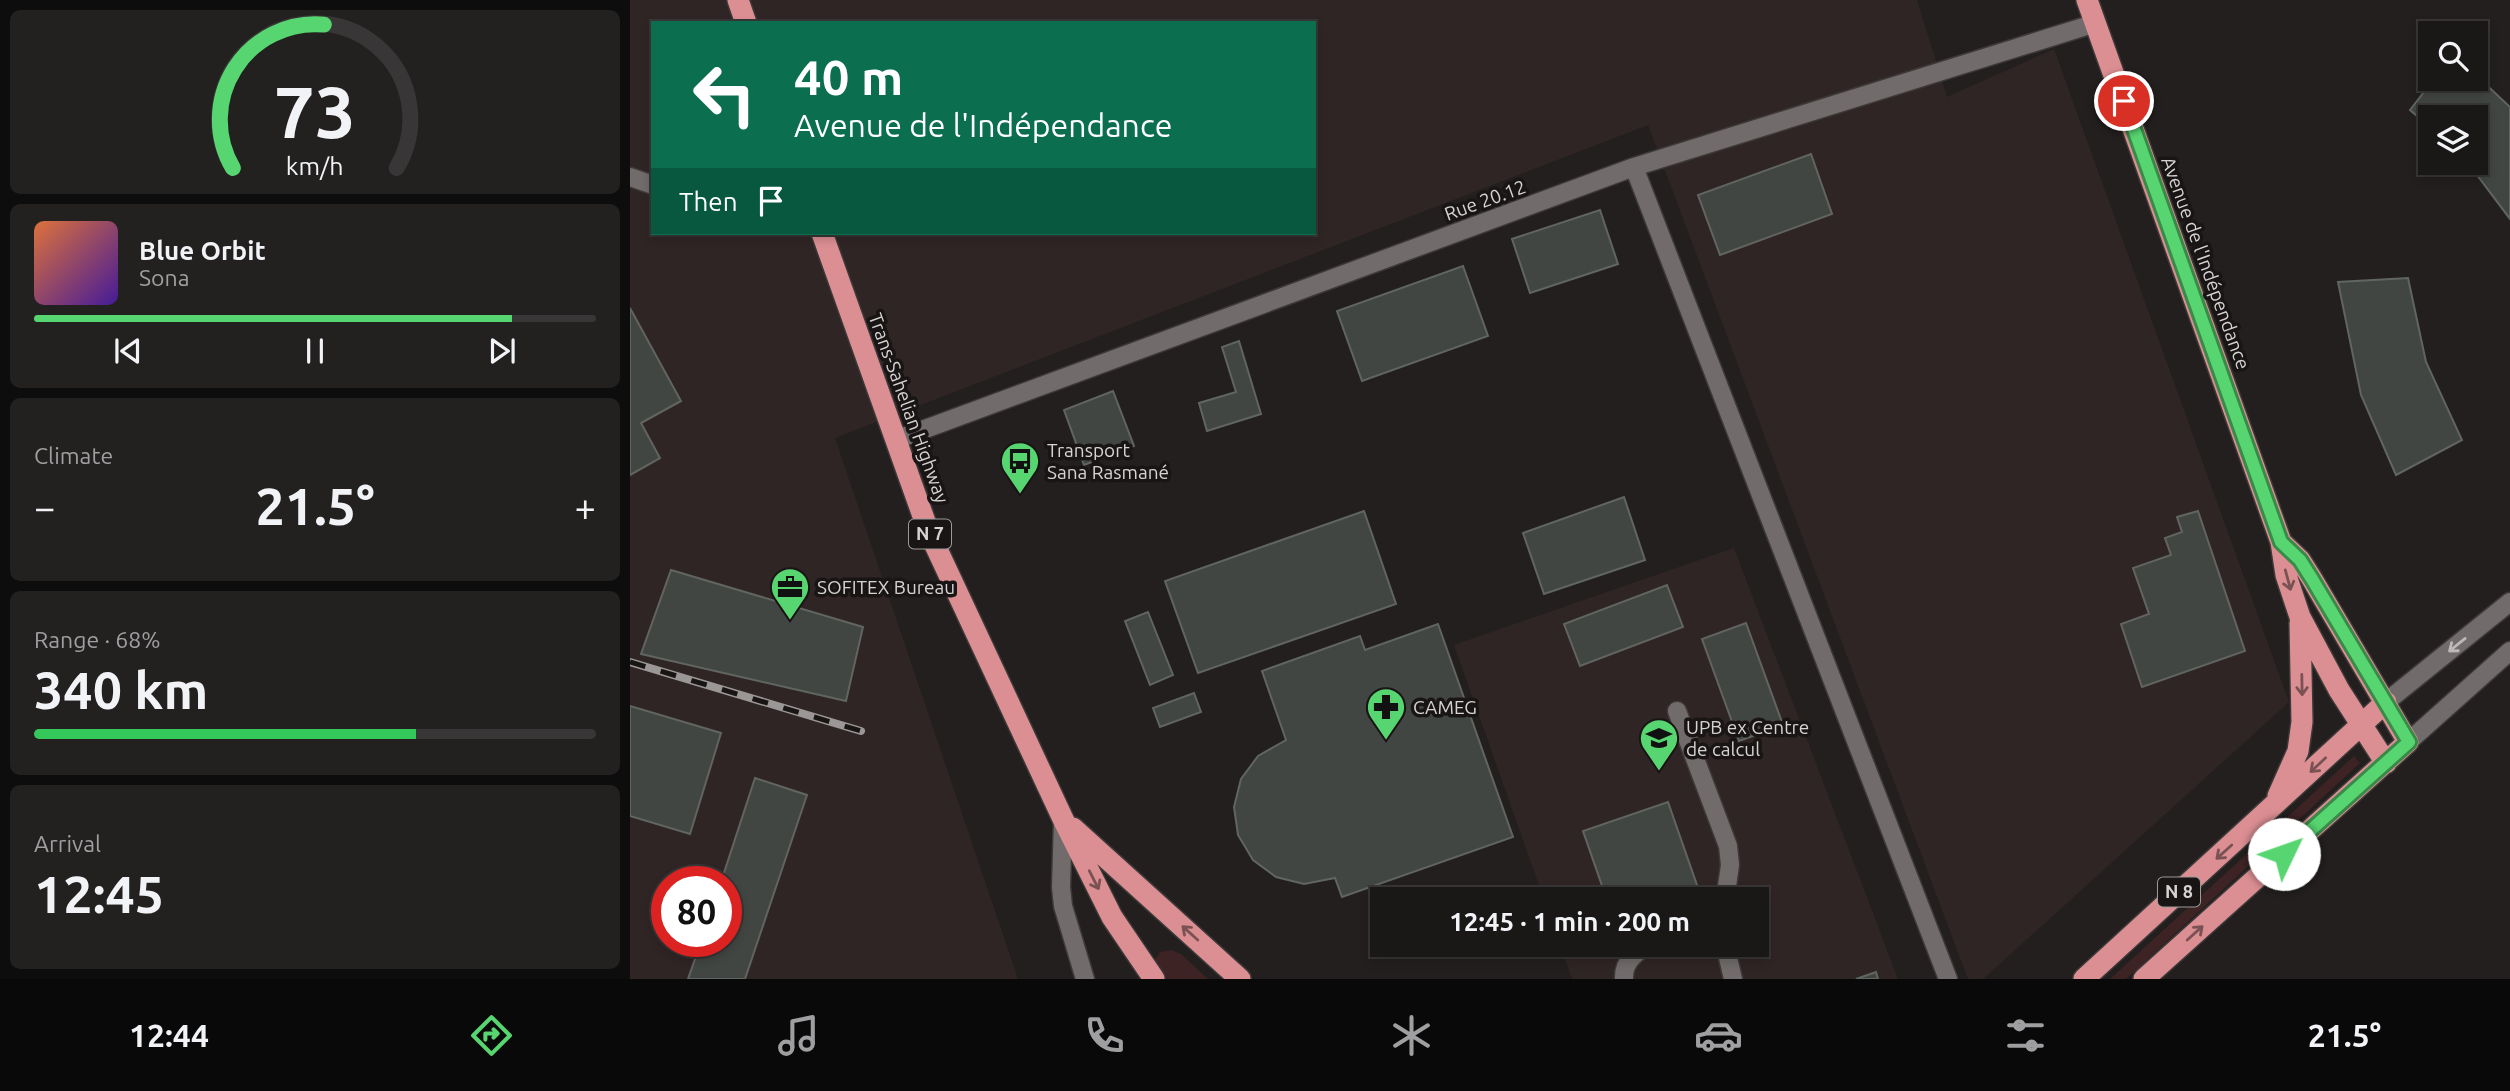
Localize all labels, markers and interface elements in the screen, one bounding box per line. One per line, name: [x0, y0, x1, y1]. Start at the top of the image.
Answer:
map controls: [2418, 21, 2488, 175]
button: search: [2418, 21, 2488, 91]
icon: left: [679, 49, 770, 140]
text: 40 m: [794, 49, 903, 104]
text: 73: [274, 70, 356, 152]
pin: [2094, 71, 2154, 131]
icon: arrive: [2105, 82, 2143, 120]
button: layers: [2418, 105, 2488, 175]
text: Avenue de l'Indépendance: [794, 107, 1172, 143]
text: km/h: [286, 152, 344, 180]
street label: Avenue de l'Indépendance: [2157, 154, 2255, 372]
street label: Rue 20.12: [1441, 175, 1529, 225]
icon: arrive: [752, 182, 790, 220]
text: Then: [679, 187, 738, 216]
text: Blue Orbit: [139, 236, 266, 265]
text: Sona: [139, 265, 189, 290]
street label: Trans-Sahelian Highway: [864, 310, 954, 506]
icon: previous: [109, 332, 147, 370]
icon: pause: [296, 332, 334, 370]
icon: next: [483, 332, 521, 370]
place label: Transport Sana Rasmané: [1047, 439, 1169, 483]
bus stop icon: Transport Sana Rasmané: [999, 440, 1041, 495]
text: Climate: [34, 443, 113, 468]
text: 21.5°: [255, 477, 375, 535]
text: −: [34, 486, 55, 528]
text: +: [575, 486, 596, 528]
road number: N 7: [909, 520, 951, 548]
office icon: SOFITEX Bureau: [769, 566, 811, 621]
one-way arrow: [2283, 569, 2296, 591]
place label: SOFITEX Bureau: [817, 576, 955, 598]
text: Range · 68%: [34, 627, 161, 652]
one-way arrow: [2448, 637, 2466, 653]
text: 340 km: [34, 661, 208, 719]
one-way arrow: [2295, 674, 2309, 697]
pharmacy icon: CAMEG: [1365, 686, 1407, 741]
place label: CAMEG: [1413, 696, 1477, 718]
place label: UPB ex Centre de calcul: [1686, 716, 1809, 760]
school or university icon: UPB ex Centre de calcul: [1638, 717, 1680, 772]
one-way arrow: [2310, 756, 2327, 773]
position arrow: [2247, 817, 2321, 891]
text: Arrival: [34, 831, 101, 856]
one-way arrow: [2215, 844, 2233, 860]
text: 12:45: [34, 865, 164, 923]
speed limit sign: 80: [651, 866, 742, 957]
one-way arrow: [1087, 869, 1101, 890]
road number: N 8: [2158, 878, 2200, 906]
text: 12:45 · 1 min · 200 m: [1449, 907, 1690, 936]
one-way arrow: [1182, 925, 1200, 941]
one-way arrow: [2185, 925, 2203, 941]
icon: directions: [467, 1011, 516, 1060]
icon: music: [774, 1011, 823, 1060]
icon: phone: [1080, 1011, 1129, 1060]
icon: climate: [1387, 1011, 1436, 1060]
icon: car: [1694, 1011, 1743, 1060]
icon: filters: [2001, 1011, 2050, 1060]
text: 12:44: [129, 1017, 209, 1053]
text: 21.5°: [2308, 1017, 2381, 1053]

